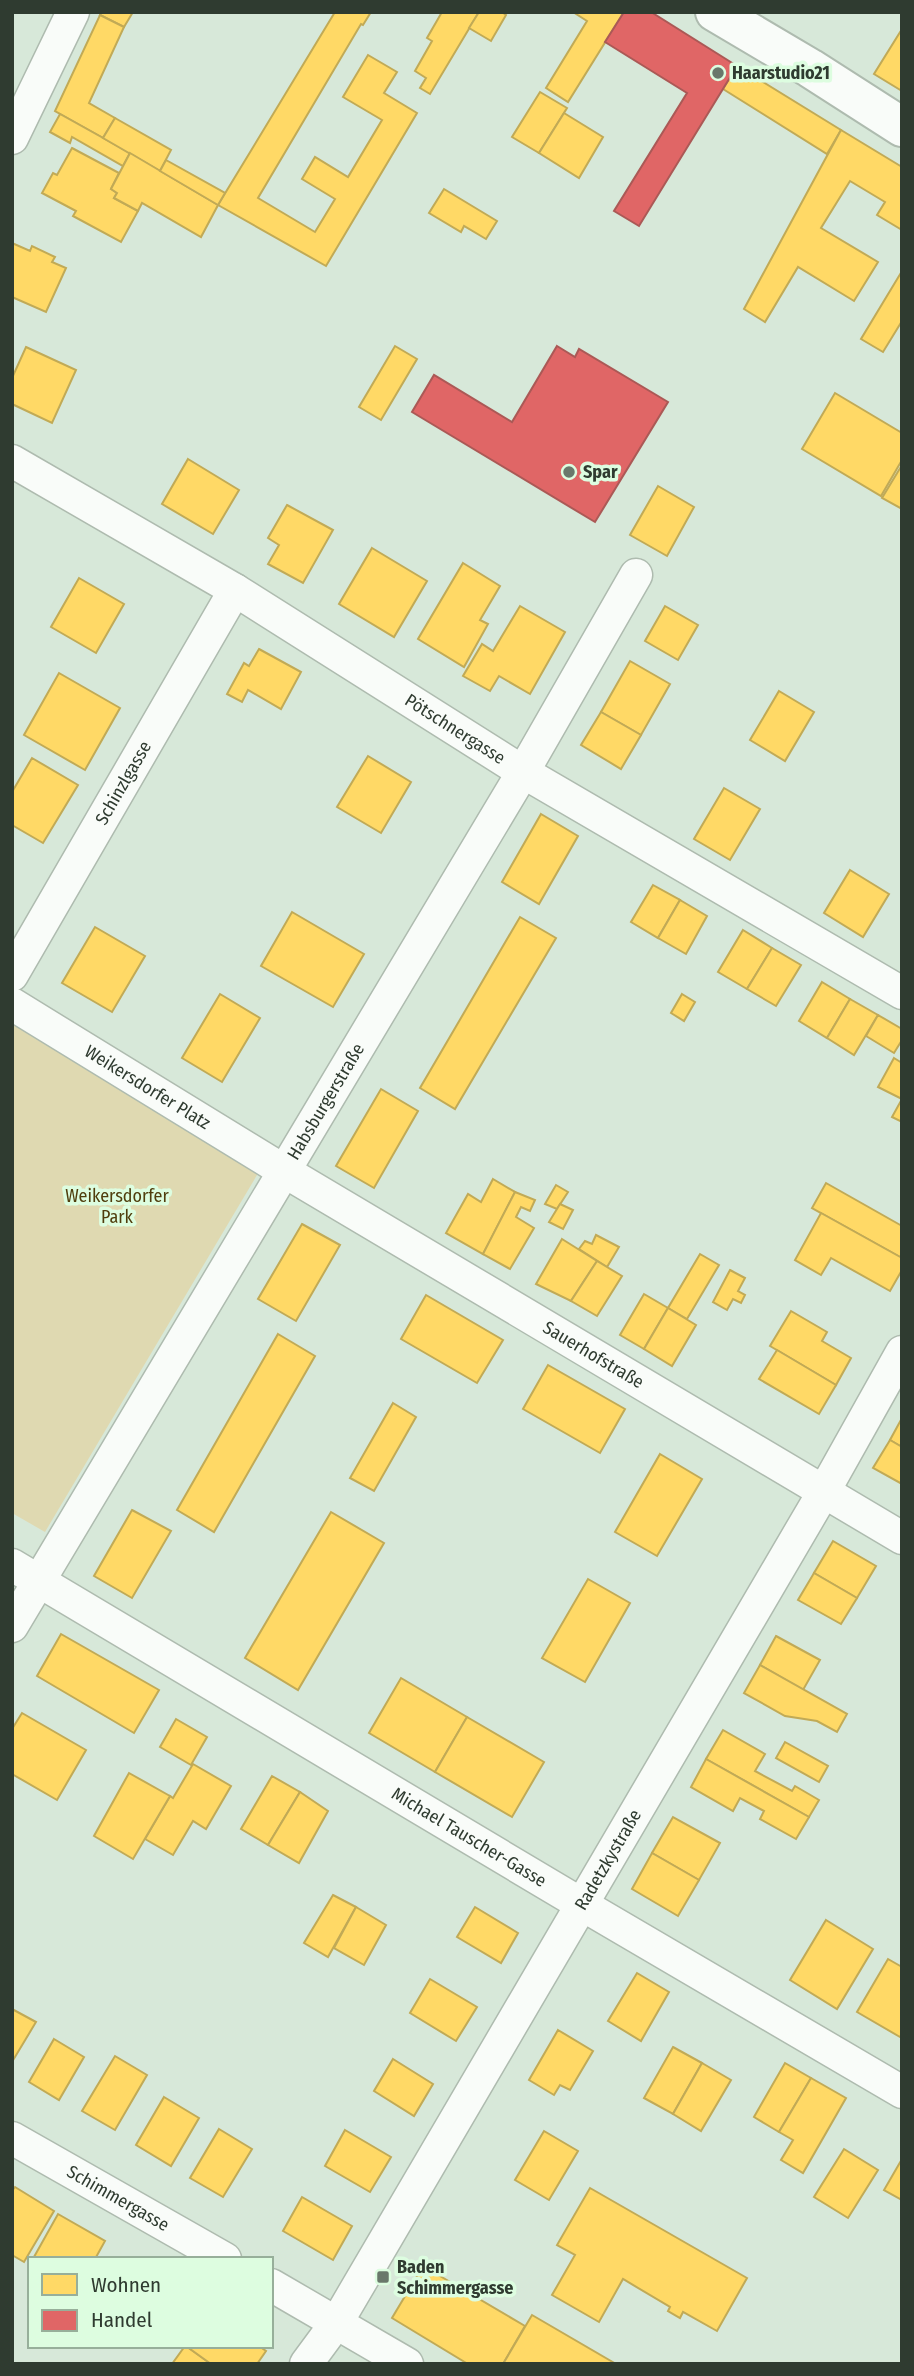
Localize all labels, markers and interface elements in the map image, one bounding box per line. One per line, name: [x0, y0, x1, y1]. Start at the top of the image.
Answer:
place label: Haarstudio21: [732, 62, 830, 84]
marker: Haarstudio21: [710, 65, 726, 81]
place label: Spar: [583, 461, 618, 483]
marker: Spar: [561, 464, 577, 480]
street label: Pötschnergasse: [401, 689, 509, 769]
street label: Schinzlgasse: [90, 737, 156, 829]
street label: Habsburgerstraße: [282, 1039, 369, 1164]
street label: Weikersdorfer Platz: [81, 1040, 214, 1134]
park label: Weikersdorfer Park: [65, 1185, 169, 1228]
street label: Sauerhofstraße: [539, 1316, 648, 1393]
street label: Michael Tauscher-Gasse: [388, 1783, 550, 1892]
street label: Radetzkystraße: [570, 1805, 646, 1914]
street label: Schimmergasse: [63, 2160, 173, 2236]
place label: Baden Schimmergasse: [397, 2256, 513, 2299]
legend: [28, 2257, 273, 2348]
marker: Baden Schimmergasse: [375, 2269, 391, 2285]
text: Wohnen: [91, 2272, 161, 2298]
text: Handel: [91, 2307, 153, 2333]

